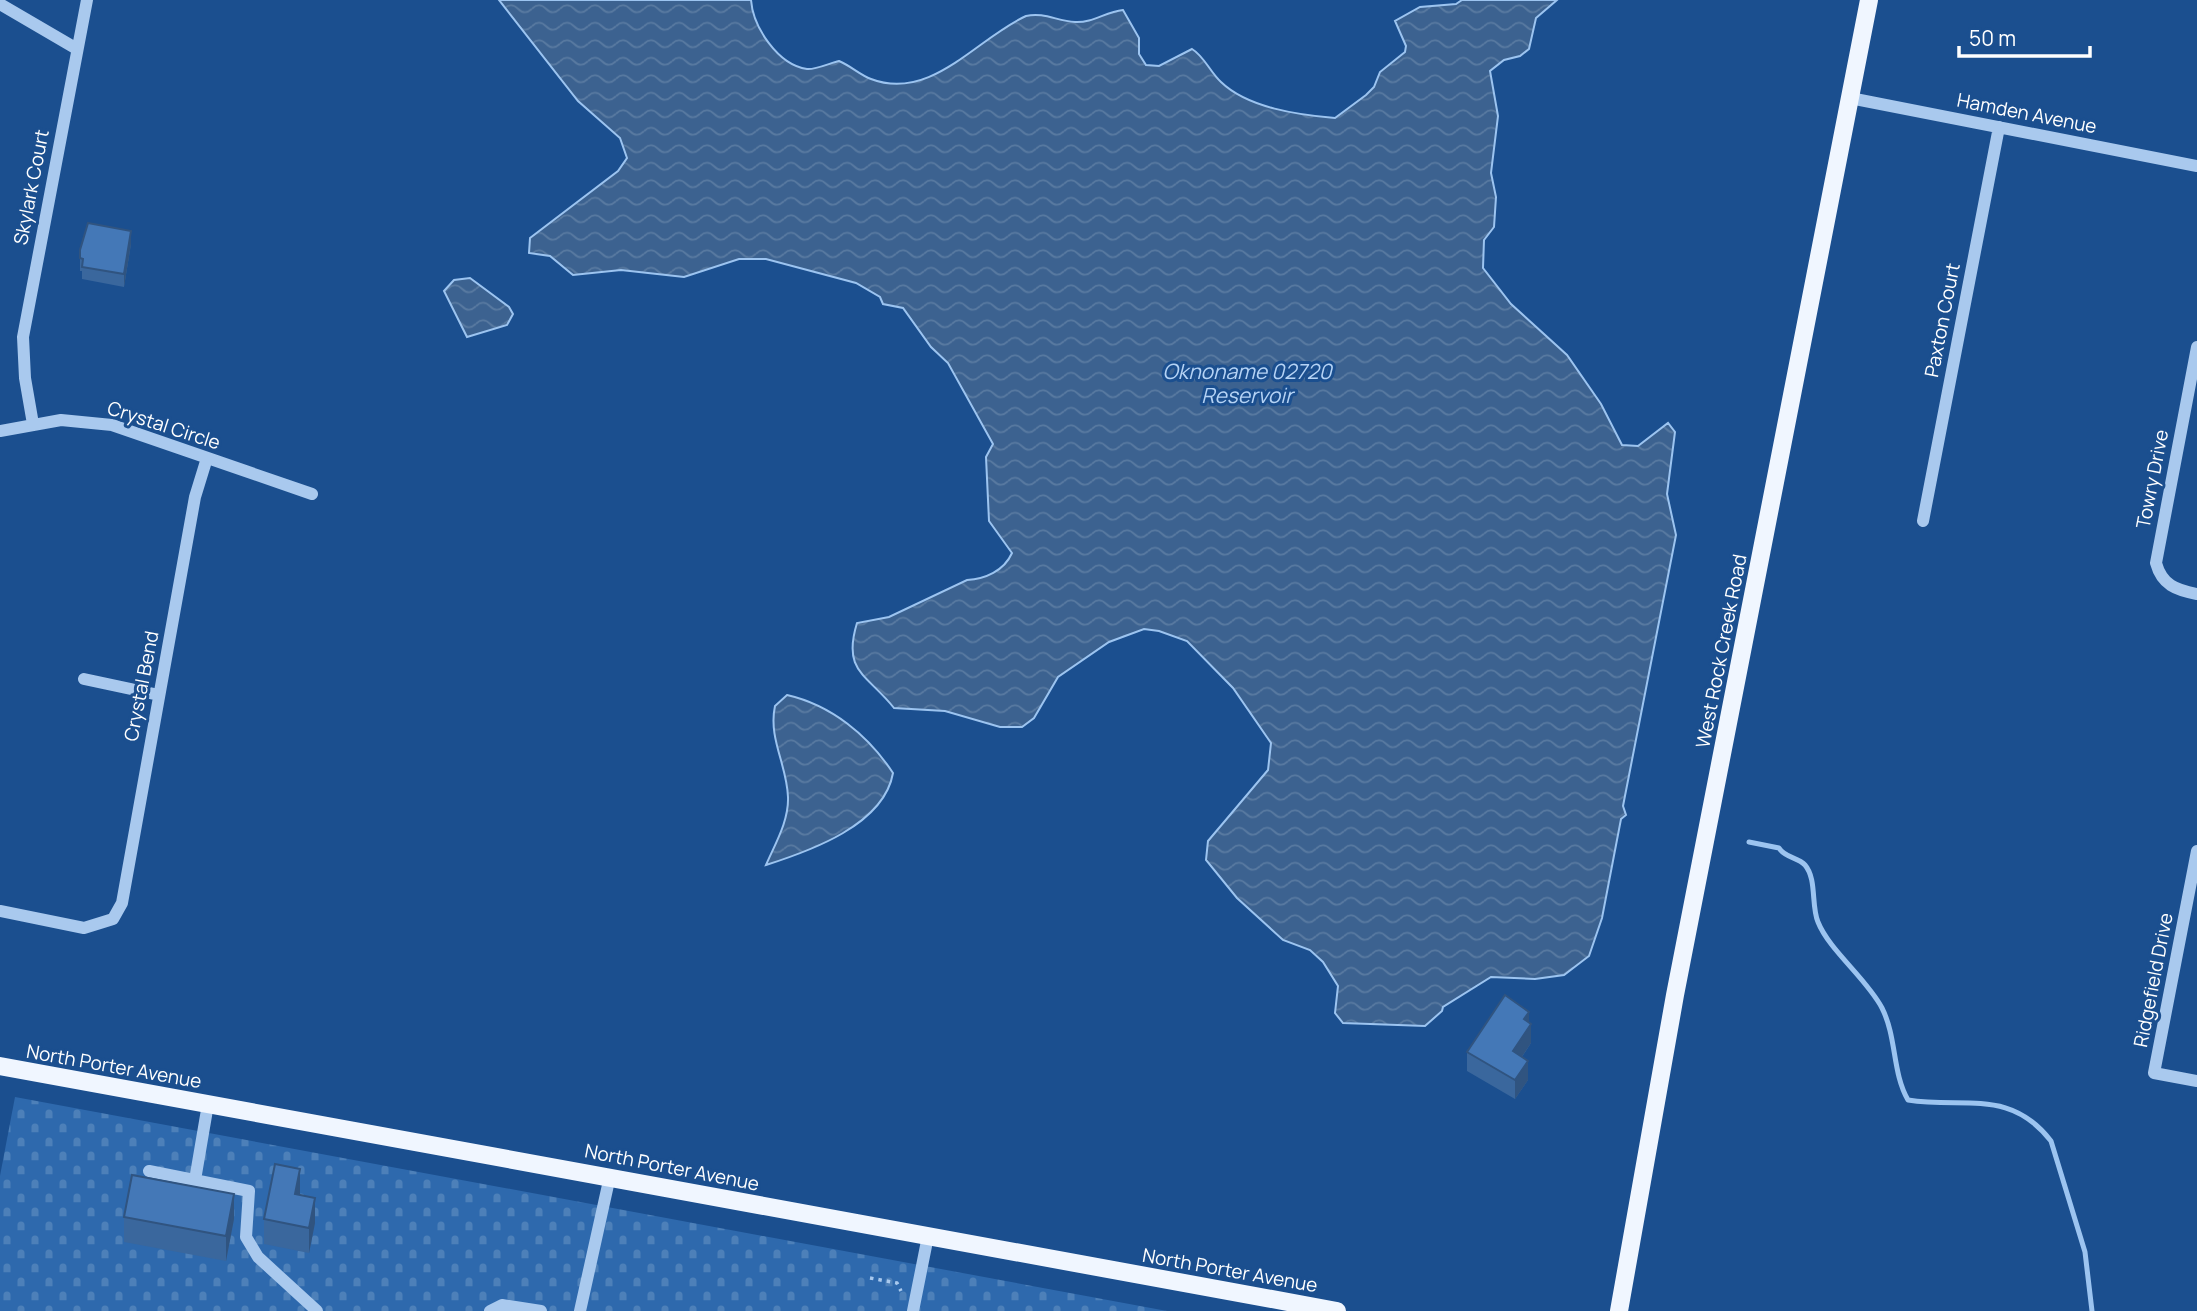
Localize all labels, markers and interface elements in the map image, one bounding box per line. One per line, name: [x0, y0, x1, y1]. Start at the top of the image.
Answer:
scale bar: [1959, 14, 2090, 58]
text: 50 m: [1969, 24, 2016, 52]
street label: Hamden Avenue: [1955, 87, 2099, 139]
street label: Skylark Court: [7, 127, 55, 247]
street label: Paxton Court: [1918, 261, 1966, 379]
water label: Oknoname 02720 Reservoir: [1163, 357, 1334, 409]
street label: Crystal Circle: [104, 395, 224, 455]
street label: Towry Drive: [2130, 427, 2174, 531]
street label: West Rock Creek Road: [1689, 552, 1753, 750]
street label: Crystal Bend: [118, 629, 164, 743]
street label: Ridgefield Drive: [2127, 911, 2179, 1049]
street label: North Porter Avenue: [24, 1038, 204, 1094]
street label: North Porter Avenue: [582, 1137, 762, 1197]
street label: North Porter Avenue: [1140, 1242, 1320, 1298]

